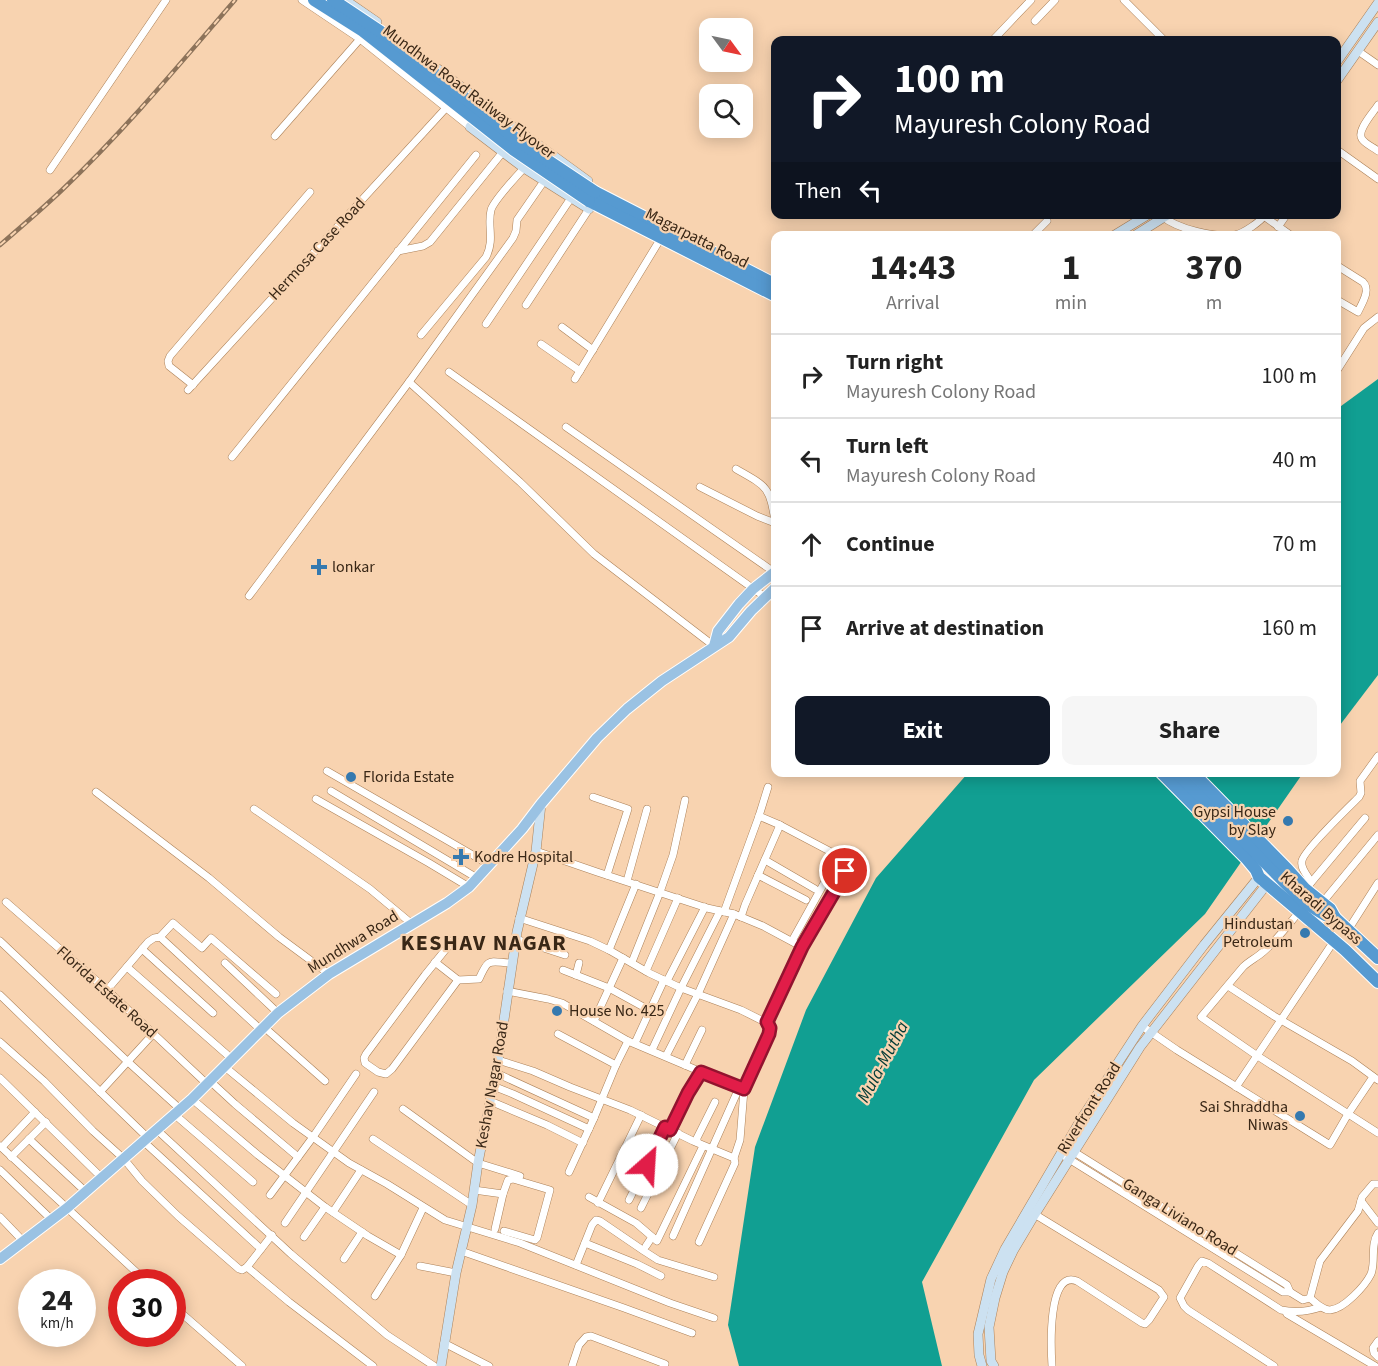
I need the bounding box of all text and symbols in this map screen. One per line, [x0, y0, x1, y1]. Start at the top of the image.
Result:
north arrow [699, 18, 753, 72]
map controls [699, 18, 753, 138]
street label: Mundhwa Road Railway Flyover [378, 20, 560, 165]
text: 100 m [894, 49, 1005, 109]
icon: right [795, 60, 873, 138]
button: search [699, 84, 753, 138]
text: Mayuresh Colony Road [894, 105, 1151, 144]
icon: left [854, 174, 887, 207]
text: Then [795, 175, 842, 207]
street label: Hermosa Case Road [264, 193, 370, 305]
street label: Magarpatta Road [641, 202, 753, 274]
text: 14:43 [869, 242, 956, 293]
text: 1 [1061, 242, 1080, 293]
text: 370 [1186, 242, 1243, 293]
text: Arrival [886, 289, 940, 317]
text: min [1055, 289, 1087, 317]
text: m [1206, 289, 1222, 317]
text: Turn right [846, 346, 943, 378]
icon: right [795, 360, 828, 393]
text: 100 m [1262, 360, 1317, 392]
text: Mayuresh Colony Road [846, 378, 1036, 406]
text: Turn left [846, 430, 928, 462]
icon: left [795, 444, 828, 477]
text: 40 m [1272, 444, 1317, 476]
text: Mayuresh Colony Road [846, 462, 1036, 490]
icon: ahead [795, 528, 828, 561]
text: Continue [846, 528, 935, 560]
text: 70 m [1272, 528, 1317, 560]
place label: lonkar [332, 556, 375, 578]
marker: lonkar [310, 558, 328, 576]
icon: arrive [795, 612, 828, 645]
text: Arrive at destination [846, 612, 1044, 644]
text: 160 m [1262, 612, 1317, 644]
button: Exit [795, 696, 1050, 765]
button: Share [1062, 696, 1317, 765]
place label: Florida Estate [363, 766, 454, 788]
marker: Florida Estate [344, 770, 358, 784]
place label: Gypsi House by Slay [1194, 801, 1277, 841]
marker: Gypsi House by Slay [1281, 814, 1295, 828]
pin [819, 845, 870, 896]
place label: Kodre Hospital [474, 846, 573, 868]
marker: Kodre Hospital [452, 848, 470, 866]
icon: arrive [828, 854, 861, 887]
street label: Kharadi Bypass [1275, 866, 1367, 950]
street label: Mundhwa Road [303, 905, 403, 979]
place label: Hindustan Petroleum [1223, 913, 1293, 953]
marker: Hindustan Petroleum [1298, 926, 1312, 940]
district label: KESHAV NAGAR [401, 927, 567, 959]
street label: Florida Estate Road [52, 941, 162, 1043]
place label: House No. 425 [569, 1000, 665, 1022]
marker: House No. 425 [550, 1004, 564, 1018]
water label: Mula-Mutha [851, 1017, 915, 1107]
street label: Keshav Nagar Road [470, 1020, 514, 1150]
street label: Riverfront Road [1052, 1058, 1126, 1158]
place label: Sai Shraddha Niwas [1199, 1096, 1288, 1136]
marker: Sai Shraddha Niwas [1293, 1109, 1307, 1123]
position arrow [615, 1133, 679, 1197]
street label: Ganga Liviano Road [1118, 1173, 1242, 1261]
speed limit sign: 30 [108, 1269, 186, 1347]
text: 24 [41, 1279, 73, 1322]
text: km/h [40, 1313, 74, 1334]

